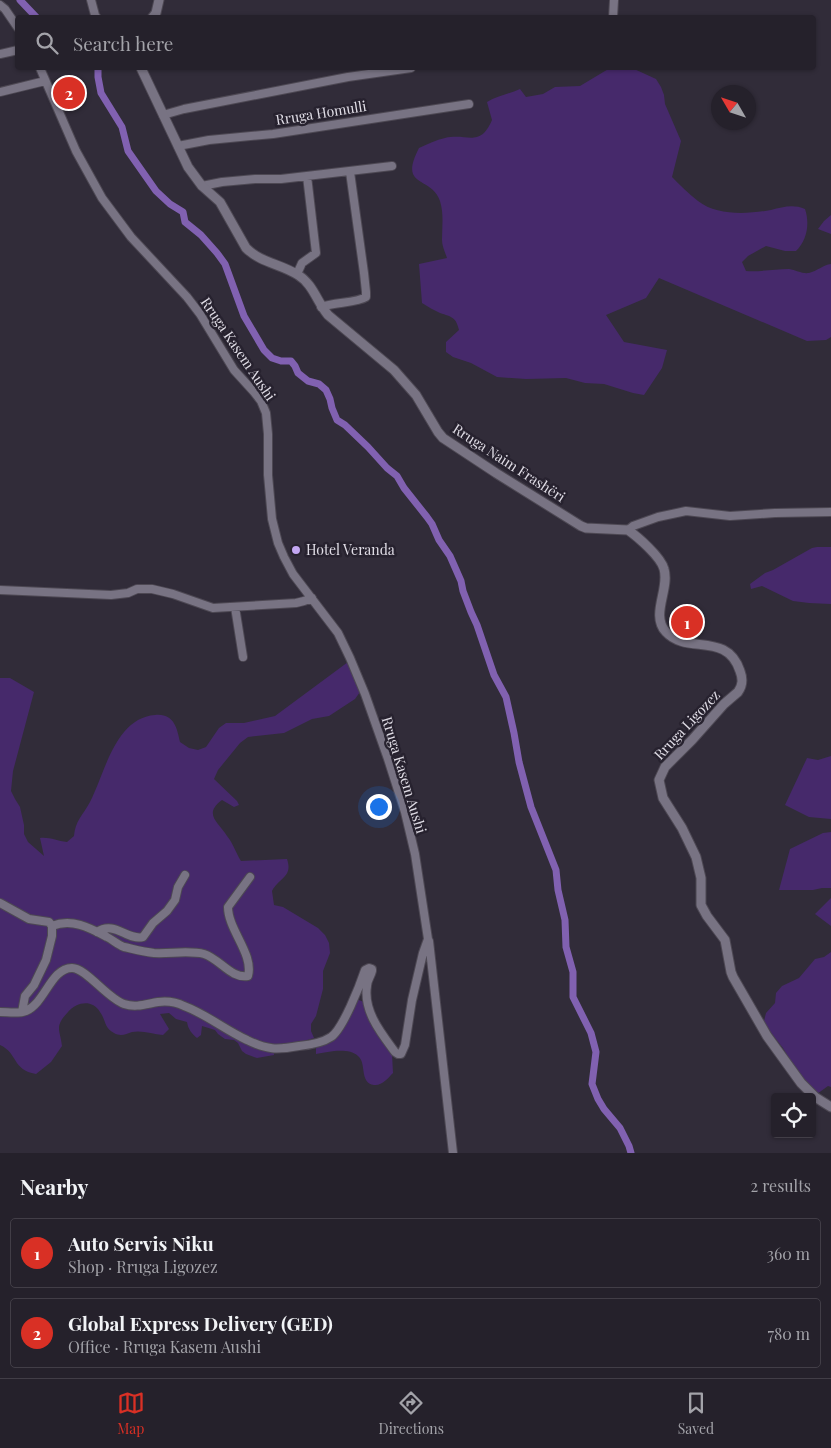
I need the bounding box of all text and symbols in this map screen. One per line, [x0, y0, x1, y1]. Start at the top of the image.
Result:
search box [15, 15, 816, 70]
icon: search [33, 29, 61, 57]
text: Search here [73, 30, 173, 56]
pin: 2 [53, 74, 85, 112]
north arrow [711, 85, 756, 130]
street label: Rruga Homulli [274, 96, 368, 129]
street label: Rruga Kasem Aushi [197, 293, 280, 404]
street label: Rruga Naim Frashëri [449, 419, 569, 506]
place label: Hotel Veranda [306, 540, 395, 559]
marker: Hotel Veranda [290, 544, 302, 556]
pin: 1 [671, 603, 703, 641]
street label: Rruga Ligozez [649, 686, 724, 764]
street label: Rruga Kasem Aushi [378, 714, 431, 836]
your location [366, 794, 392, 820]
map controls [771, 1093, 816, 1138]
button: locate [771, 1093, 816, 1138]
text: Nearby [20, 1172, 89, 1200]
text: 2 results [751, 1175, 811, 1196]
text: Auto Servis Niku [68, 1230, 214, 1256]
text: 1 [34, 1243, 40, 1264]
text: 360 m [767, 1243, 810, 1264]
text: Shop · Rruga Ligozez [68, 1256, 218, 1277]
text: Global Express Delivery (GED) [68, 1310, 333, 1336]
text: 2 [33, 1323, 41, 1344]
text: 780 m [767, 1323, 810, 1344]
text: Office · Rruga Kasem Aushi [68, 1336, 261, 1357]
tab: Map [117, 1389, 145, 1438]
tab: Directions [379, 1389, 444, 1438]
tab: Saved [678, 1389, 714, 1438]

